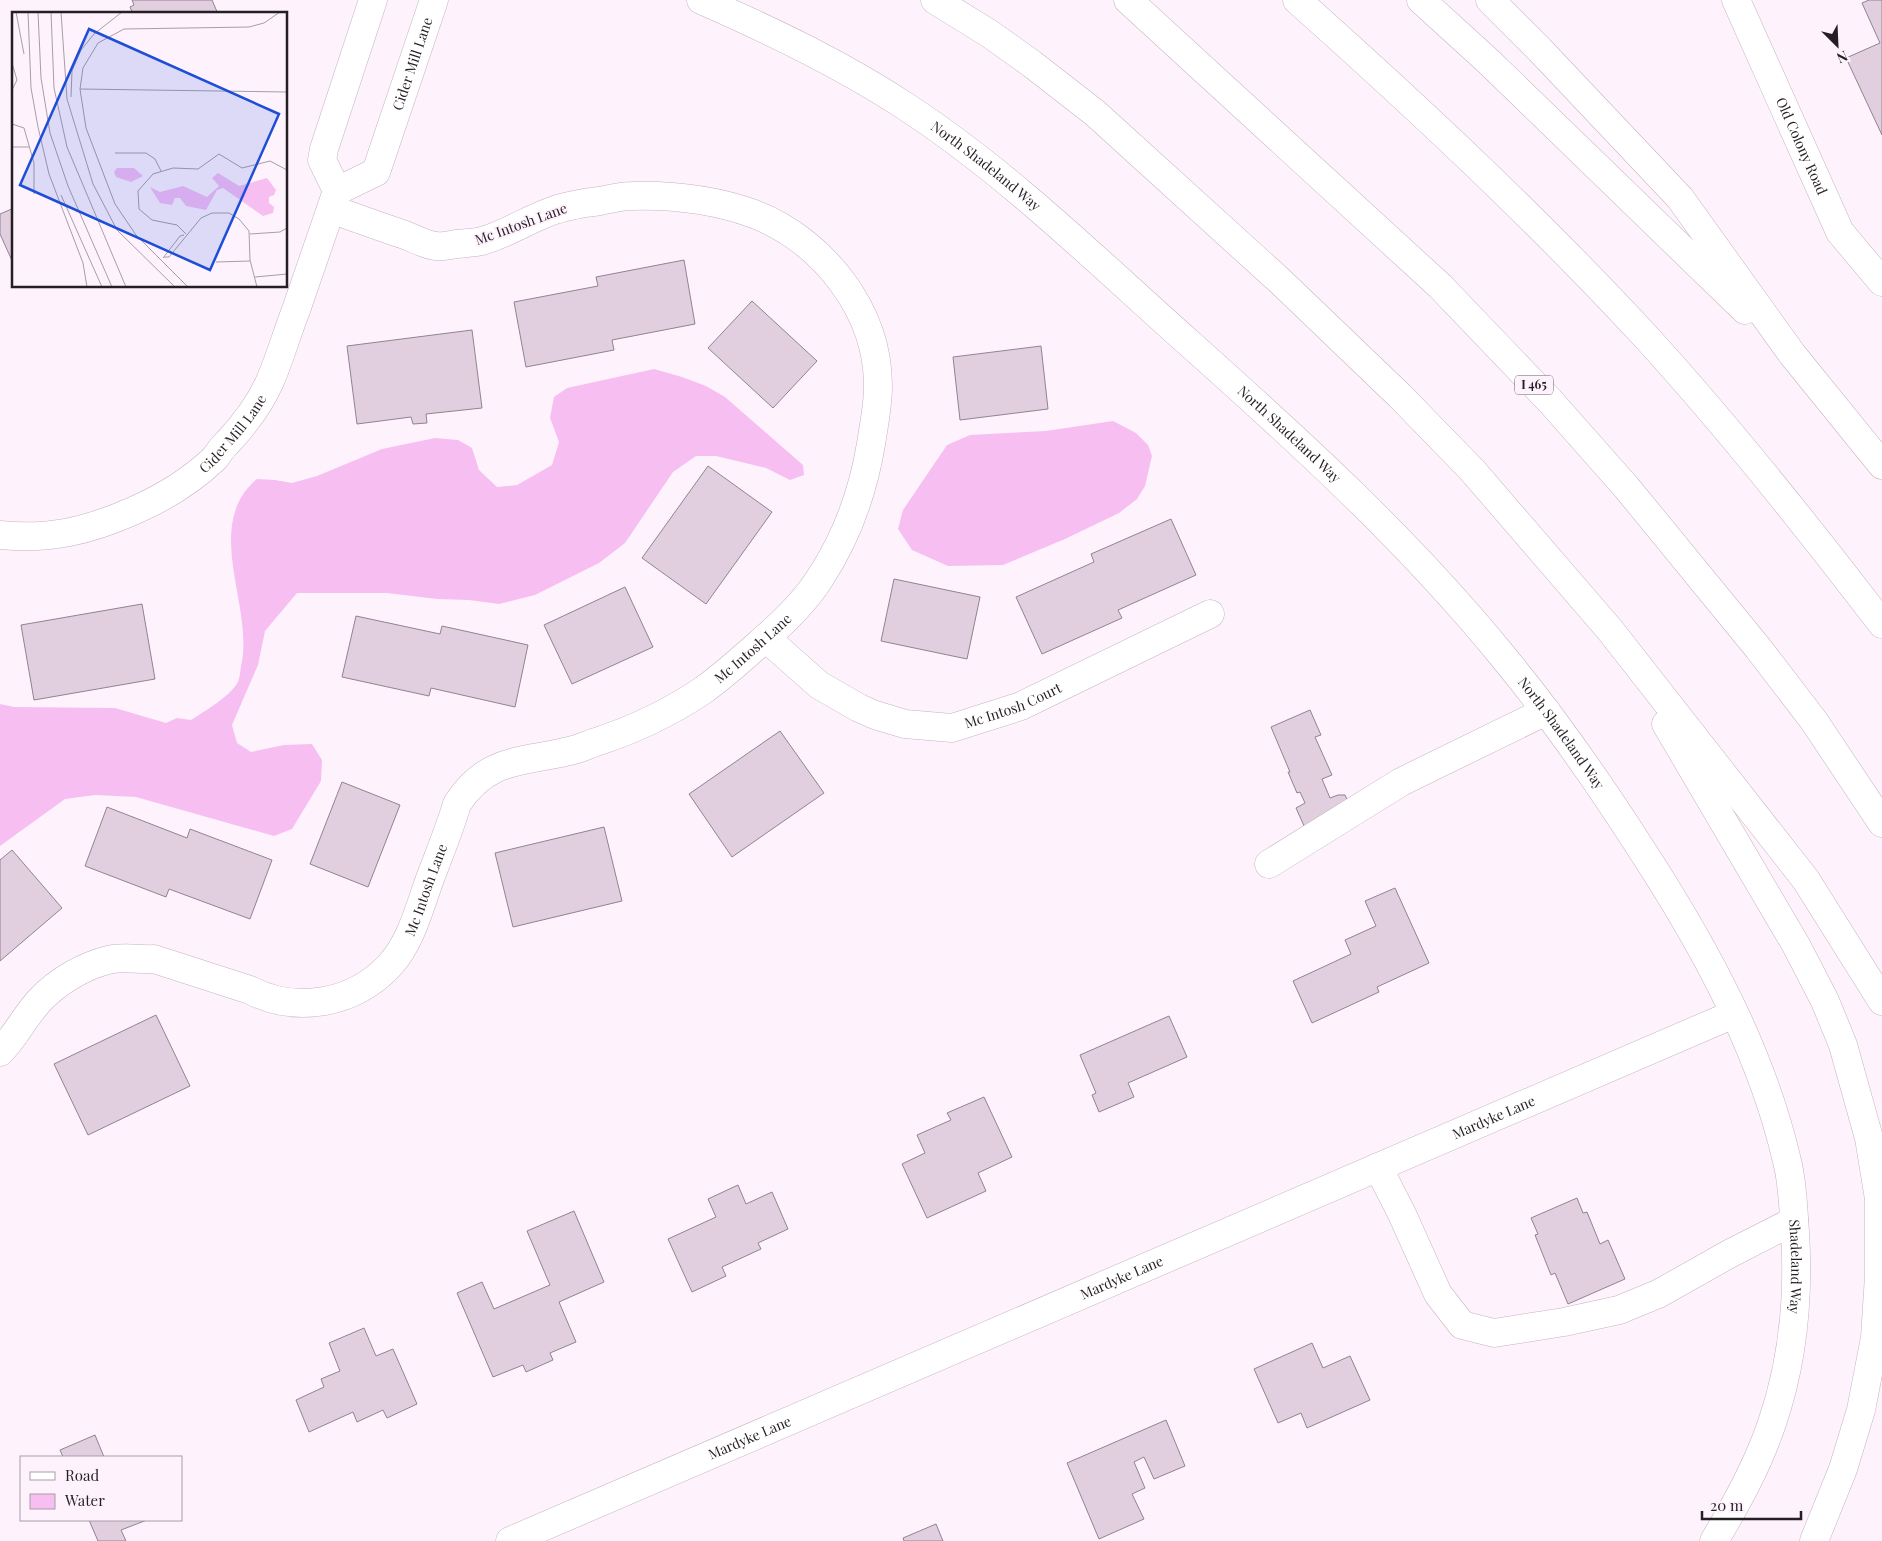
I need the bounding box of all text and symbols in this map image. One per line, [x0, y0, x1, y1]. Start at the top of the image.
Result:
inset map [12, 12, 288, 288]
street label: Cider Mill Lane [388, 15, 436, 113]
north arrow [1812, 20, 1862, 70]
text: N [1834, 47, 1851, 68]
street label: Old Colony Road [1772, 94, 1832, 198]
street label: North Shadeland Way [928, 117, 1045, 215]
street label: Mc Intosh Lane [472, 198, 569, 249]
road number: I 465 [1515, 376, 1553, 394]
street label: North Shadeland Way [1234, 381, 1345, 487]
street label: Cider Mill Lane [195, 391, 270, 477]
street label: Mc Intosh Lane [710, 609, 795, 687]
street label: North Shadeland Way [1514, 673, 1609, 793]
street label: Mc Intosh Court [962, 677, 1065, 732]
street label: Mc Intosh Lane [400, 841, 451, 939]
street label: Mardyke Lane [1449, 1091, 1538, 1143]
street label: Shadeland Way [1785, 1219, 1806, 1315]
street label: Mardyke Lane [1077, 1251, 1166, 1303]
street label: Mardyke Lane [705, 1411, 794, 1464]
legend [20, 1456, 182, 1521]
text: Road [65, 1465, 99, 1485]
scale bar [1702, 1488, 1801, 1520]
text: Water [64, 1490, 105, 1510]
text: 20 m [1710, 1495, 1744, 1515]

